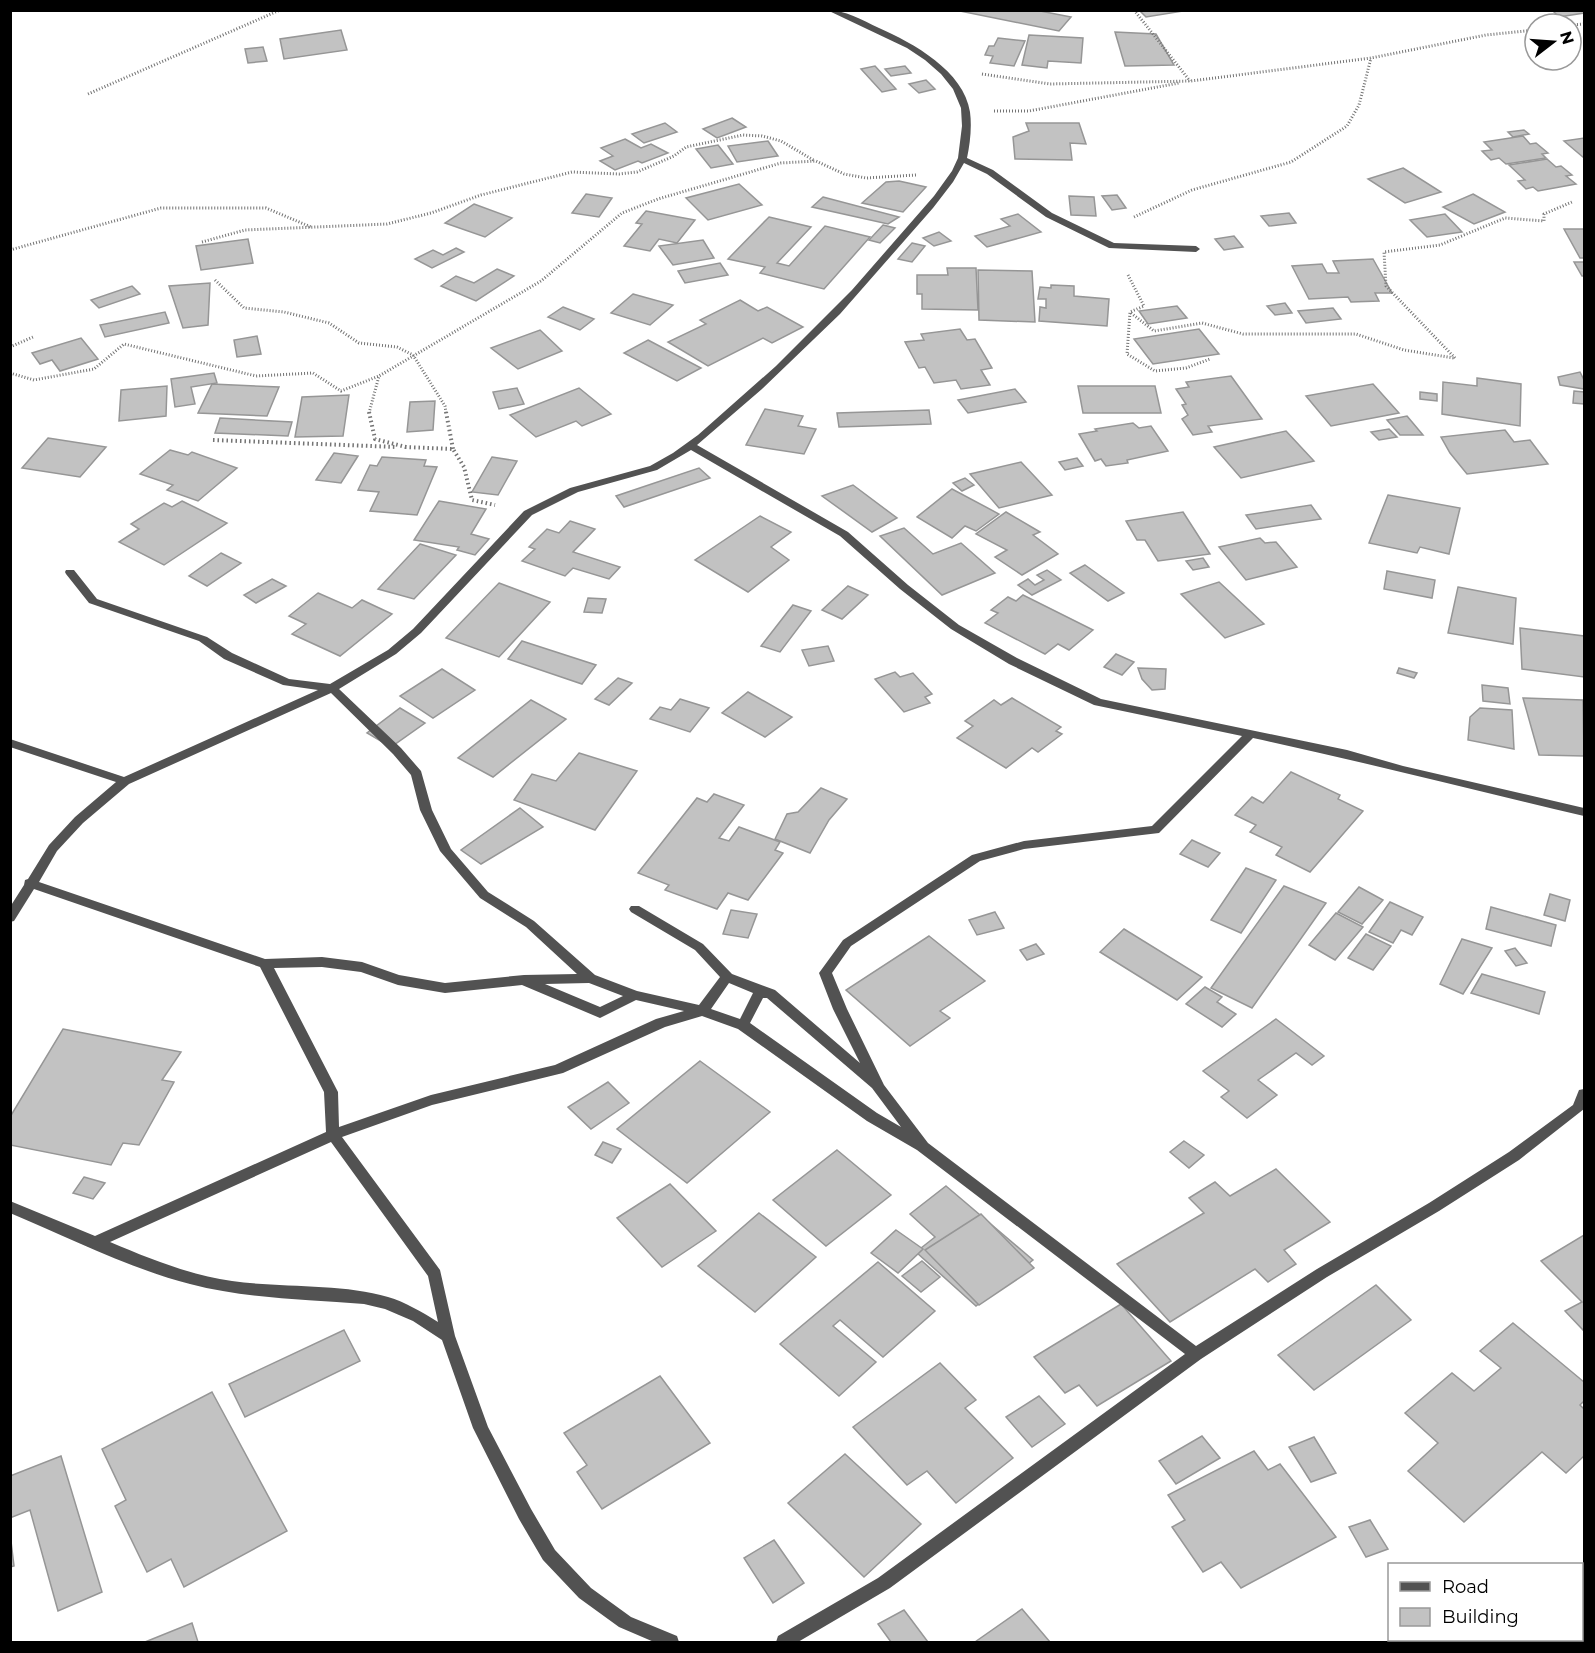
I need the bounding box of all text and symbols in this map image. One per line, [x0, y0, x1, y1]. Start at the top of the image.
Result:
north arrow [1523, 12, 1583, 72]
text: N [1556, 29, 1578, 47]
legend [1388, 1563, 1583, 1641]
text: Road [1442, 1576, 1489, 1598]
text: Building [1442, 1606, 1519, 1628]

